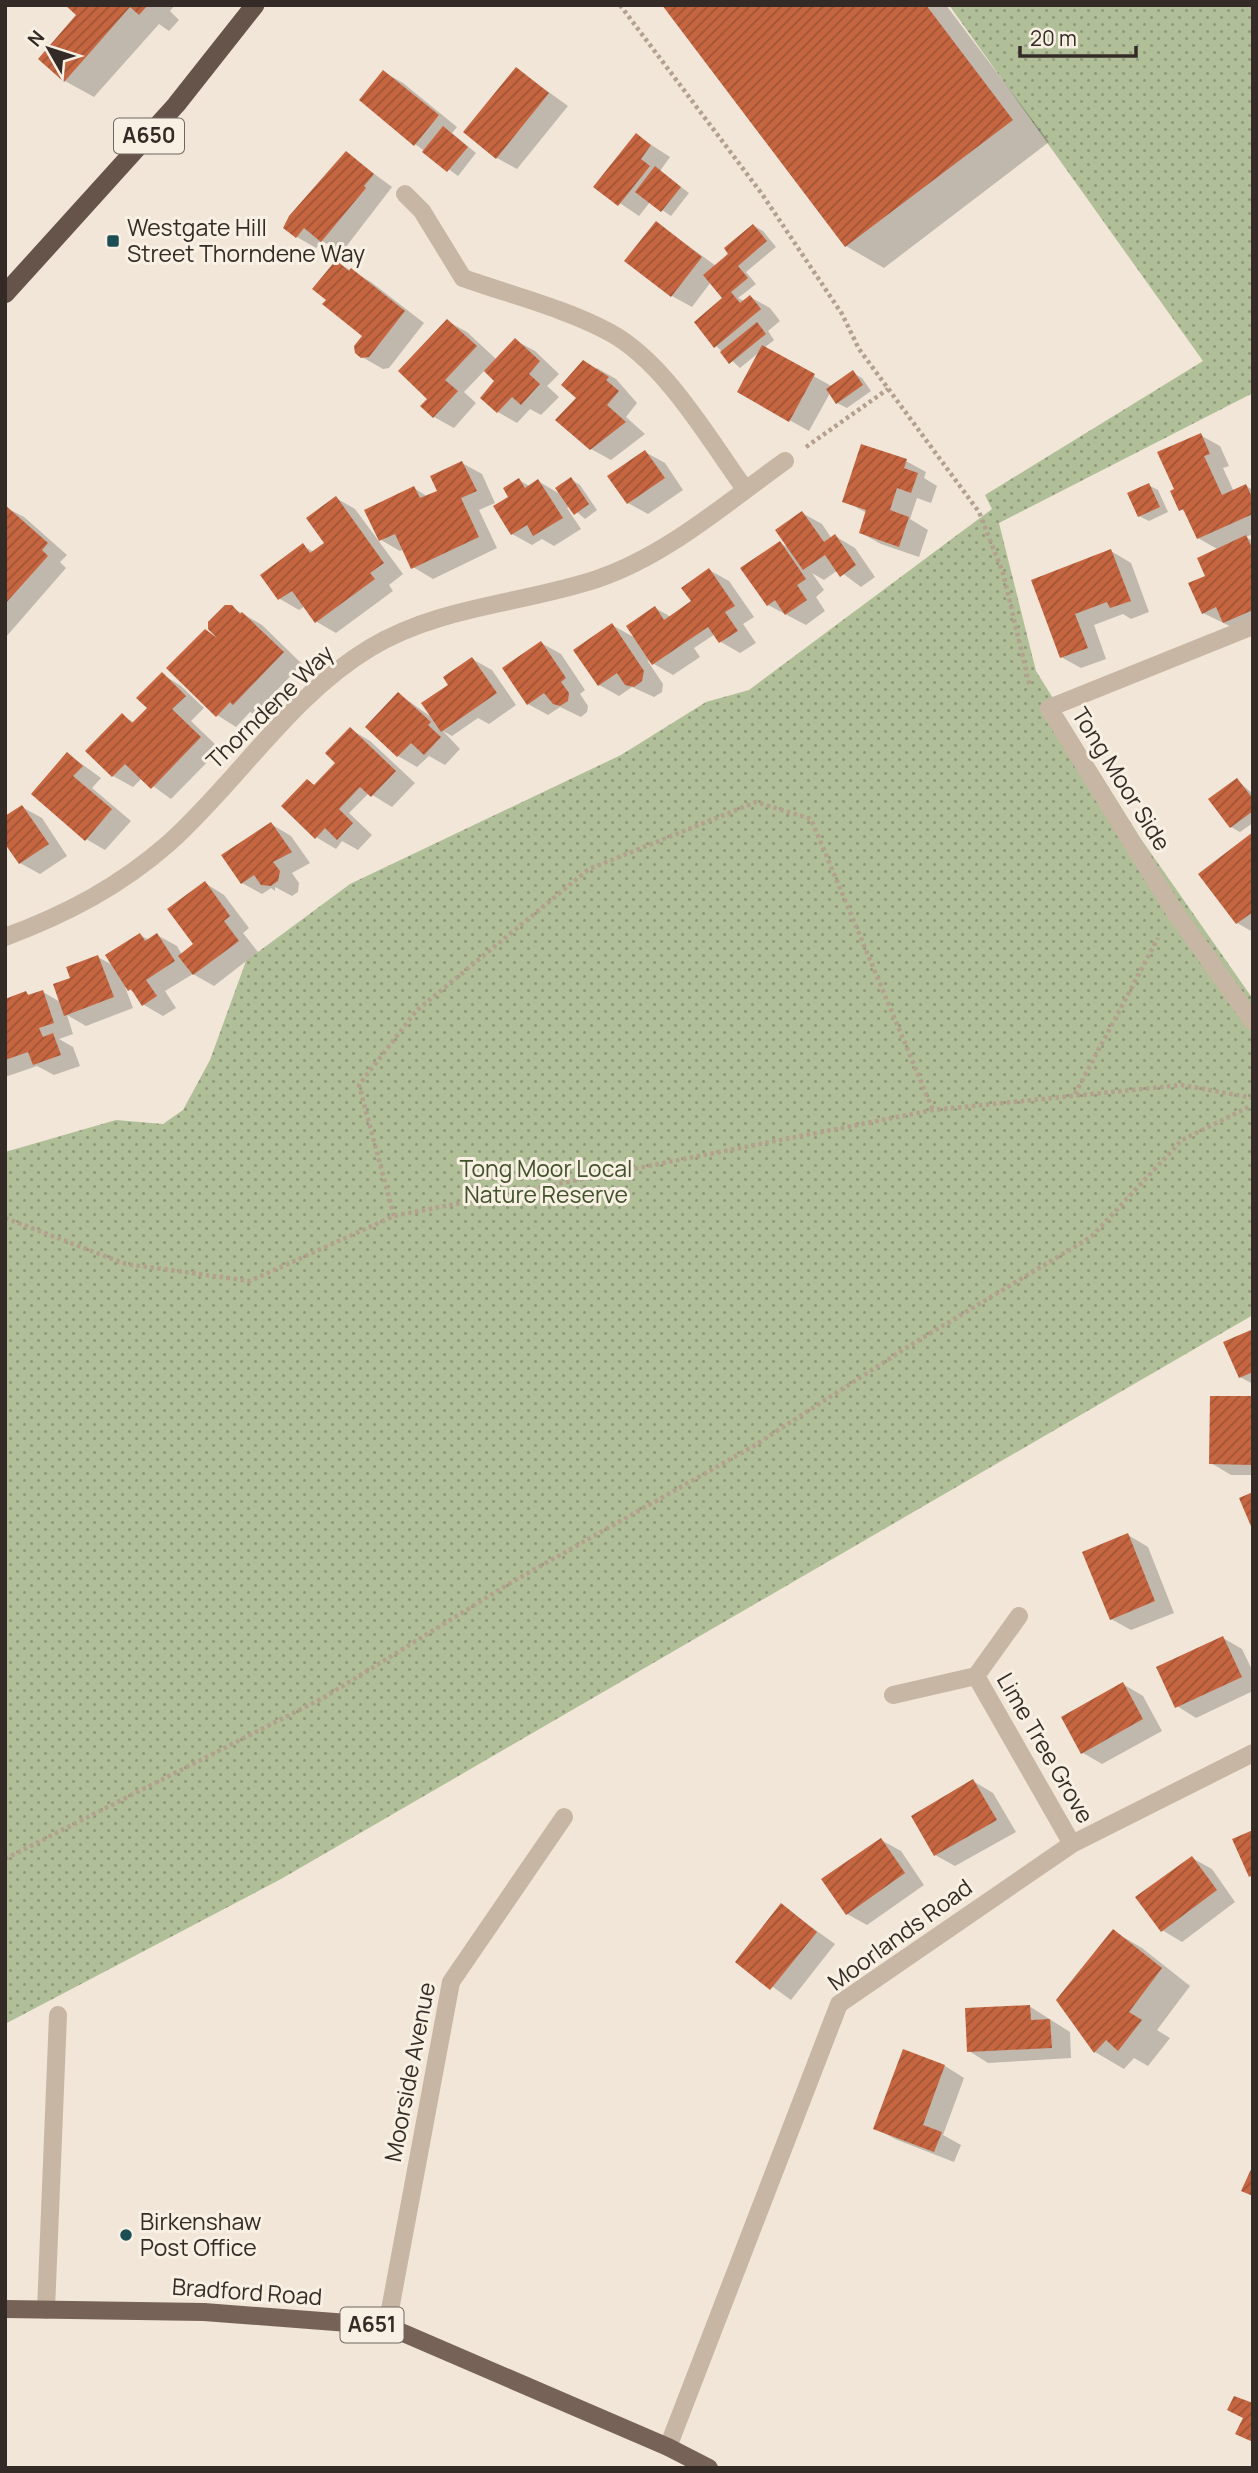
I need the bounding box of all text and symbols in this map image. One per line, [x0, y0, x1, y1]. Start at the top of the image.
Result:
north arrow [14, 14, 84, 84]
scale bar [1020, 14, 1136, 58]
text: 20 m [1030, 24, 1077, 52]
text: N [21, 25, 50, 52]
road number: A650 [114, 118, 184, 154]
place label: Westgate Hill Street Thorndene Way [127, 211, 365, 269]
marker: Westgate Hill Street Thorndene Way [105, 233, 121, 249]
street label: Thorndene Way [199, 637, 340, 775]
street label: Tong Moor Side [1065, 701, 1179, 856]
park label: Tong Moor Local Nature Reserve [460, 1152, 632, 1210]
street label: Lime Tree Grove [990, 1666, 1102, 1829]
street label: Moorlands Road [821, 1871, 978, 1998]
street label: Moorside Avenue [376, 1979, 442, 2164]
place label: Birkenshaw Post Office [140, 2205, 262, 2263]
marker: Birkenshaw Post Office [118, 2227, 134, 2243]
street label: Bradford Road [171, 2270, 323, 2312]
road number: A651 [340, 2308, 404, 2342]

